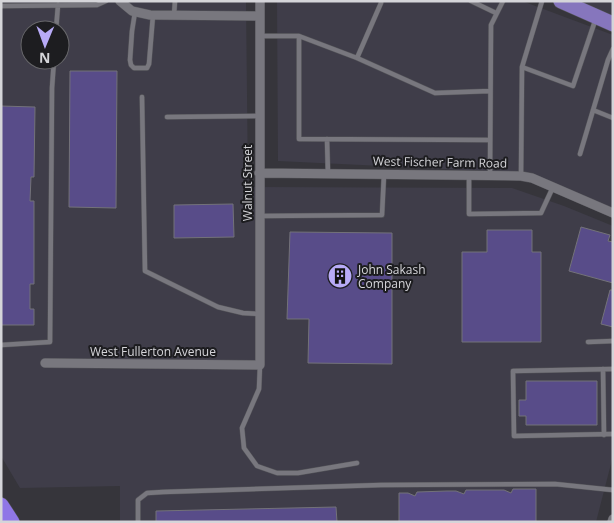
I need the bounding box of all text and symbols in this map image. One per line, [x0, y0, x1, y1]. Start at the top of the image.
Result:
north arrow [20, 20, 70, 70]
text: N [39, 49, 51, 68]
street label: Walnut Street [239, 145, 256, 221]
street label: West Fischer Farm Road [373, 152, 507, 172]
place label: John Sakash Company [357, 261, 426, 292]
building icon: John Sakash Company [327, 263, 353, 289]
street label: West Fullerton Avenue [90, 343, 216, 360]

